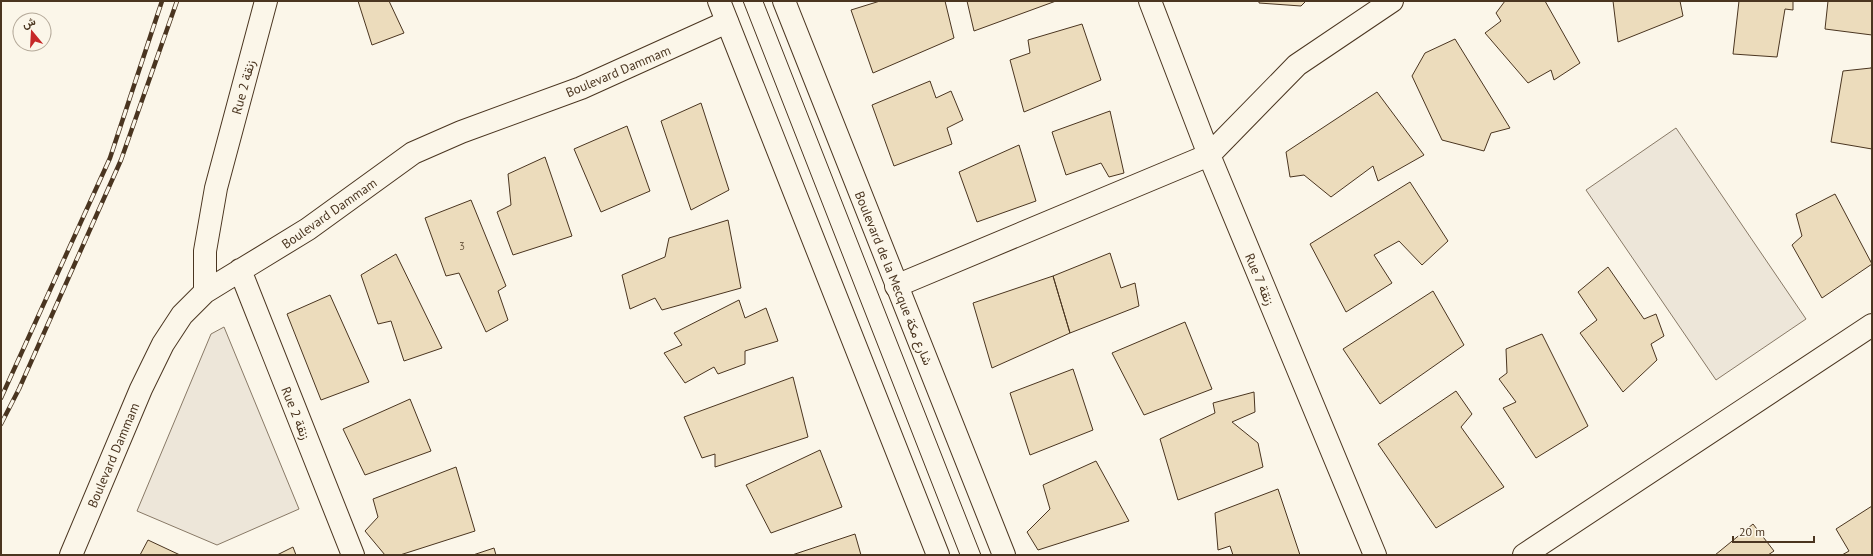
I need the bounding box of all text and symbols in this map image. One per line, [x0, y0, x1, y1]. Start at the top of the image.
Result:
north arrow [12, 12, 52, 52]
text: ش [20, 14, 37, 31]
street label: Boulevard Dammam [563, 42, 673, 101]
street label: Rue 2 زنقة [228, 58, 259, 116]
street label: Boulevard Dammam [278, 174, 380, 253]
street label: Boulevard de la Mecque شارع مكة [850, 189, 936, 368]
house number: 3 [459, 239, 465, 253]
street label: Rue 7 زنقة [1241, 251, 1278, 308]
street label: Rue 2 زنقة [277, 384, 314, 442]
street label: Boulevard Dammam [84, 400, 143, 510]
scale bar [1733, 518, 1814, 544]
text: 20 m [1739, 524, 1765, 539]

